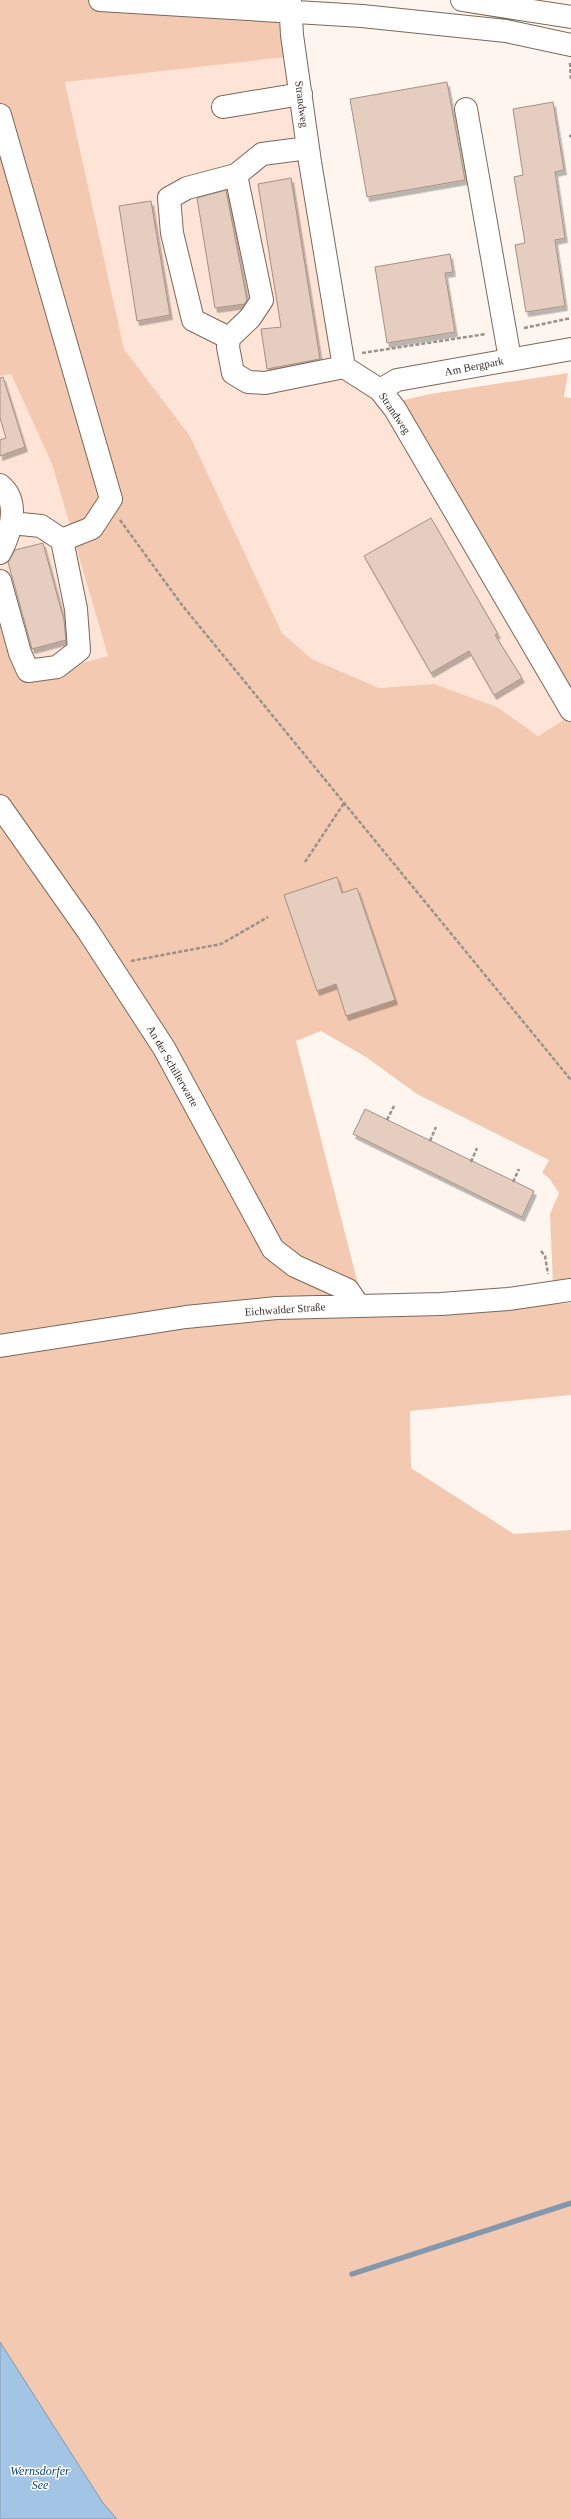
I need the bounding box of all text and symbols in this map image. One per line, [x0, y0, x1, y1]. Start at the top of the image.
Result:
street label: Strandweg [293, 80, 311, 129]
street label: Am Bergpark [443, 354, 505, 378]
street label: Strandweg [377, 390, 413, 436]
street label: An der Schillerwarte [145, 1023, 201, 1109]
street label: Eichwalder Straße [244, 1300, 326, 1318]
water label: Wernsdorfer See [10, 2464, 70, 2492]

